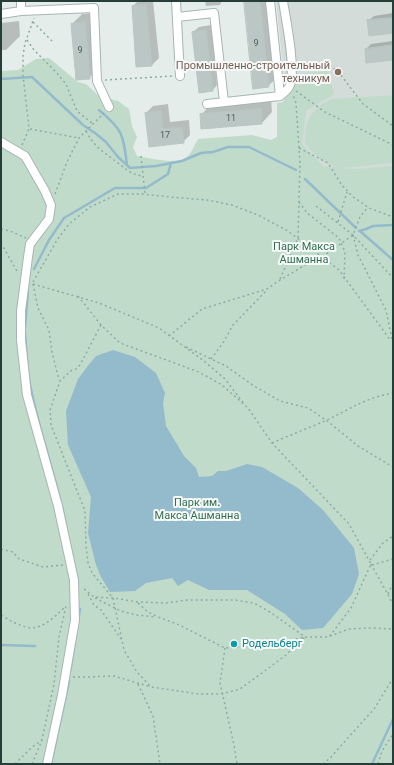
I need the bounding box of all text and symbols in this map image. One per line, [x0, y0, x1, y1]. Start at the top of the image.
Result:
house number: 9 [253, 39, 259, 49]
house number: 9 [77, 46, 83, 56]
place label: Промышленно-строительный техникум [176, 59, 330, 85]
marker: Промышленно-строительный техникум [333, 67, 343, 77]
house number: 11 [226, 114, 236, 124]
house number: 17 [160, 131, 170, 141]
park label: Парк Макса Ашманна [273, 240, 335, 266]
park label: Парк им. Макса Ашманна [155, 496, 239, 522]
place label: Родельберг [242, 637, 302, 651]
marker: Родельберг [229, 639, 239, 649]

